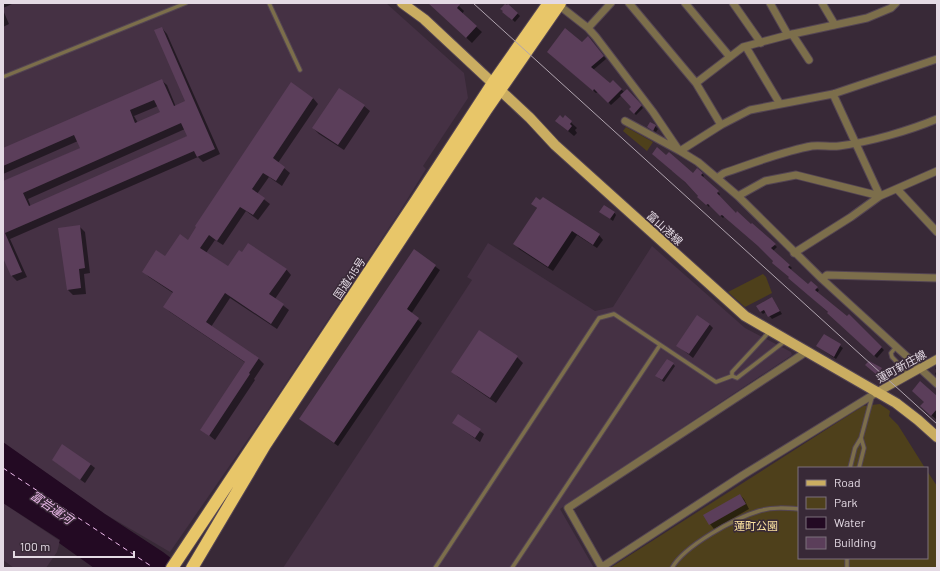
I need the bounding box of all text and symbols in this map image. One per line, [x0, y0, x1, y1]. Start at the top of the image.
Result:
street label: 富山港線 [644, 208, 686, 248]
street label: 国道415号 [330, 255, 368, 301]
street label: 蓮町新庄線 [874, 347, 928, 385]
legend [798, 467, 928, 559]
text: Road [834, 475, 861, 489]
water label: 富岩運河 [28, 487, 77, 528]
text: Park [834, 495, 858, 509]
text: Water [834, 515, 866, 529]
park label: 蓮町公園 [734, 519, 778, 532]
scale bar [14, 533, 134, 559]
text: Building [834, 535, 876, 549]
text: 100 m [20, 539, 50, 553]

